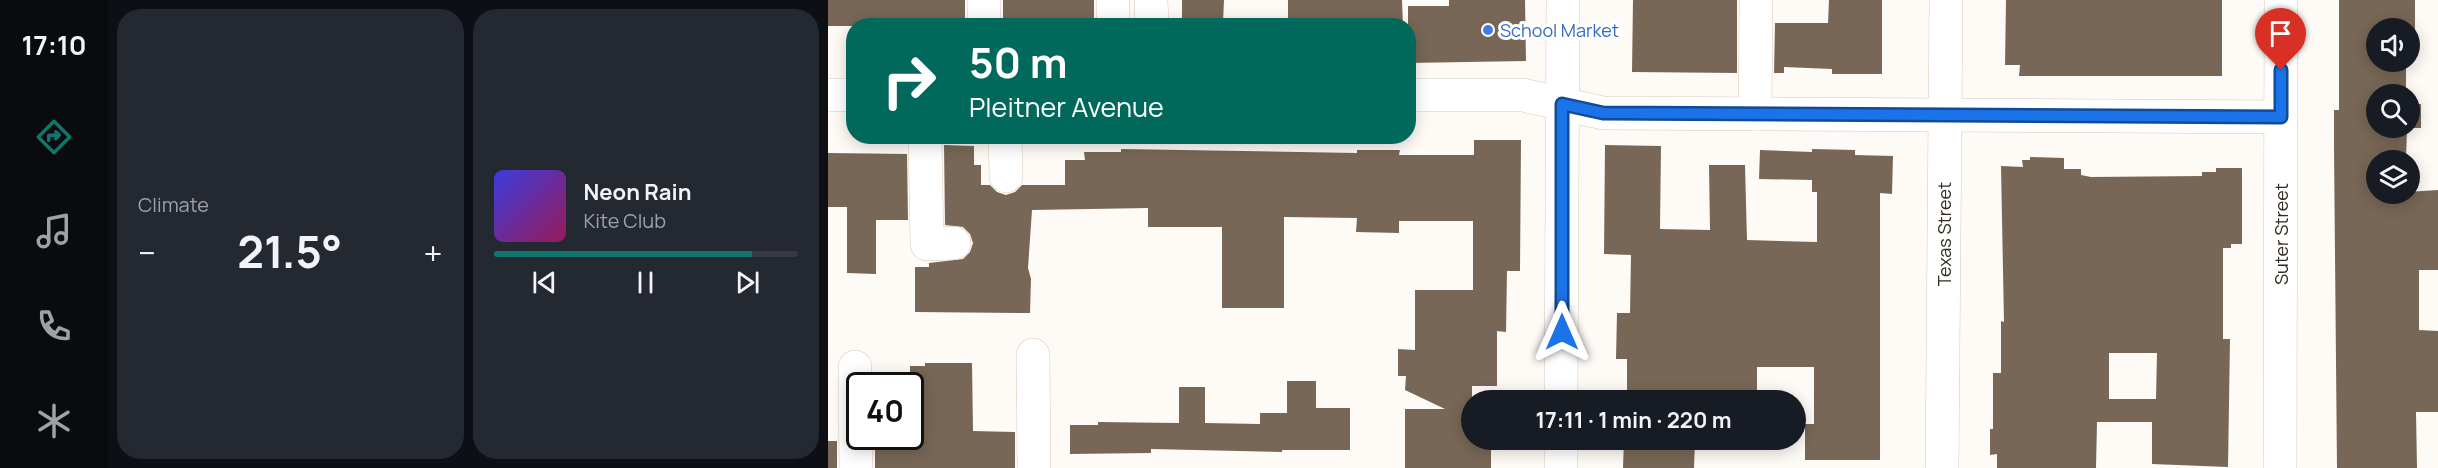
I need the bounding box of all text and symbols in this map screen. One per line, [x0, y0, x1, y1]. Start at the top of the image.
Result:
pin [2255, 8, 2306, 70]
icon: arrive [2264, 17, 2297, 50]
place label: School Market [1500, 18, 1619, 42]
map controls [2366, 18, 2420, 204]
button: sound [2366, 18, 2420, 72]
marker: School Market [1481, 23, 1495, 37]
text: 17:10 [21, 26, 87, 63]
text: 50 m [969, 33, 1067, 91]
icon: right [870, 42, 948, 120]
button: search [2366, 84, 2420, 138]
text: Pleitner Avenue [969, 88, 1164, 125]
icon: directions [33, 116, 75, 158]
button: layers [2366, 150, 2420, 204]
text: Neon Rain [584, 177, 691, 207]
street label: Texas Street [1932, 182, 1956, 286]
street label: Suter Street [2269, 183, 2293, 285]
text: Climate [138, 191, 209, 218]
text: Kite Club [584, 207, 666, 234]
icon: music [33, 210, 75, 252]
text: 21.5° [237, 220, 342, 282]
text: − [138, 230, 156, 275]
text: + [423, 230, 442, 275]
icon: previous [528, 266, 561, 299]
icon: pause [629, 266, 662, 299]
icon: next [731, 266, 764, 299]
position arrow [1530, 300, 1594, 364]
icon: phone [33, 305, 75, 347]
speed limit sign: 40 [846, 372, 924, 450]
icon: climate [33, 400, 75, 442]
text: 17:11 · 1 min · 220 m [1535, 405, 1732, 435]

